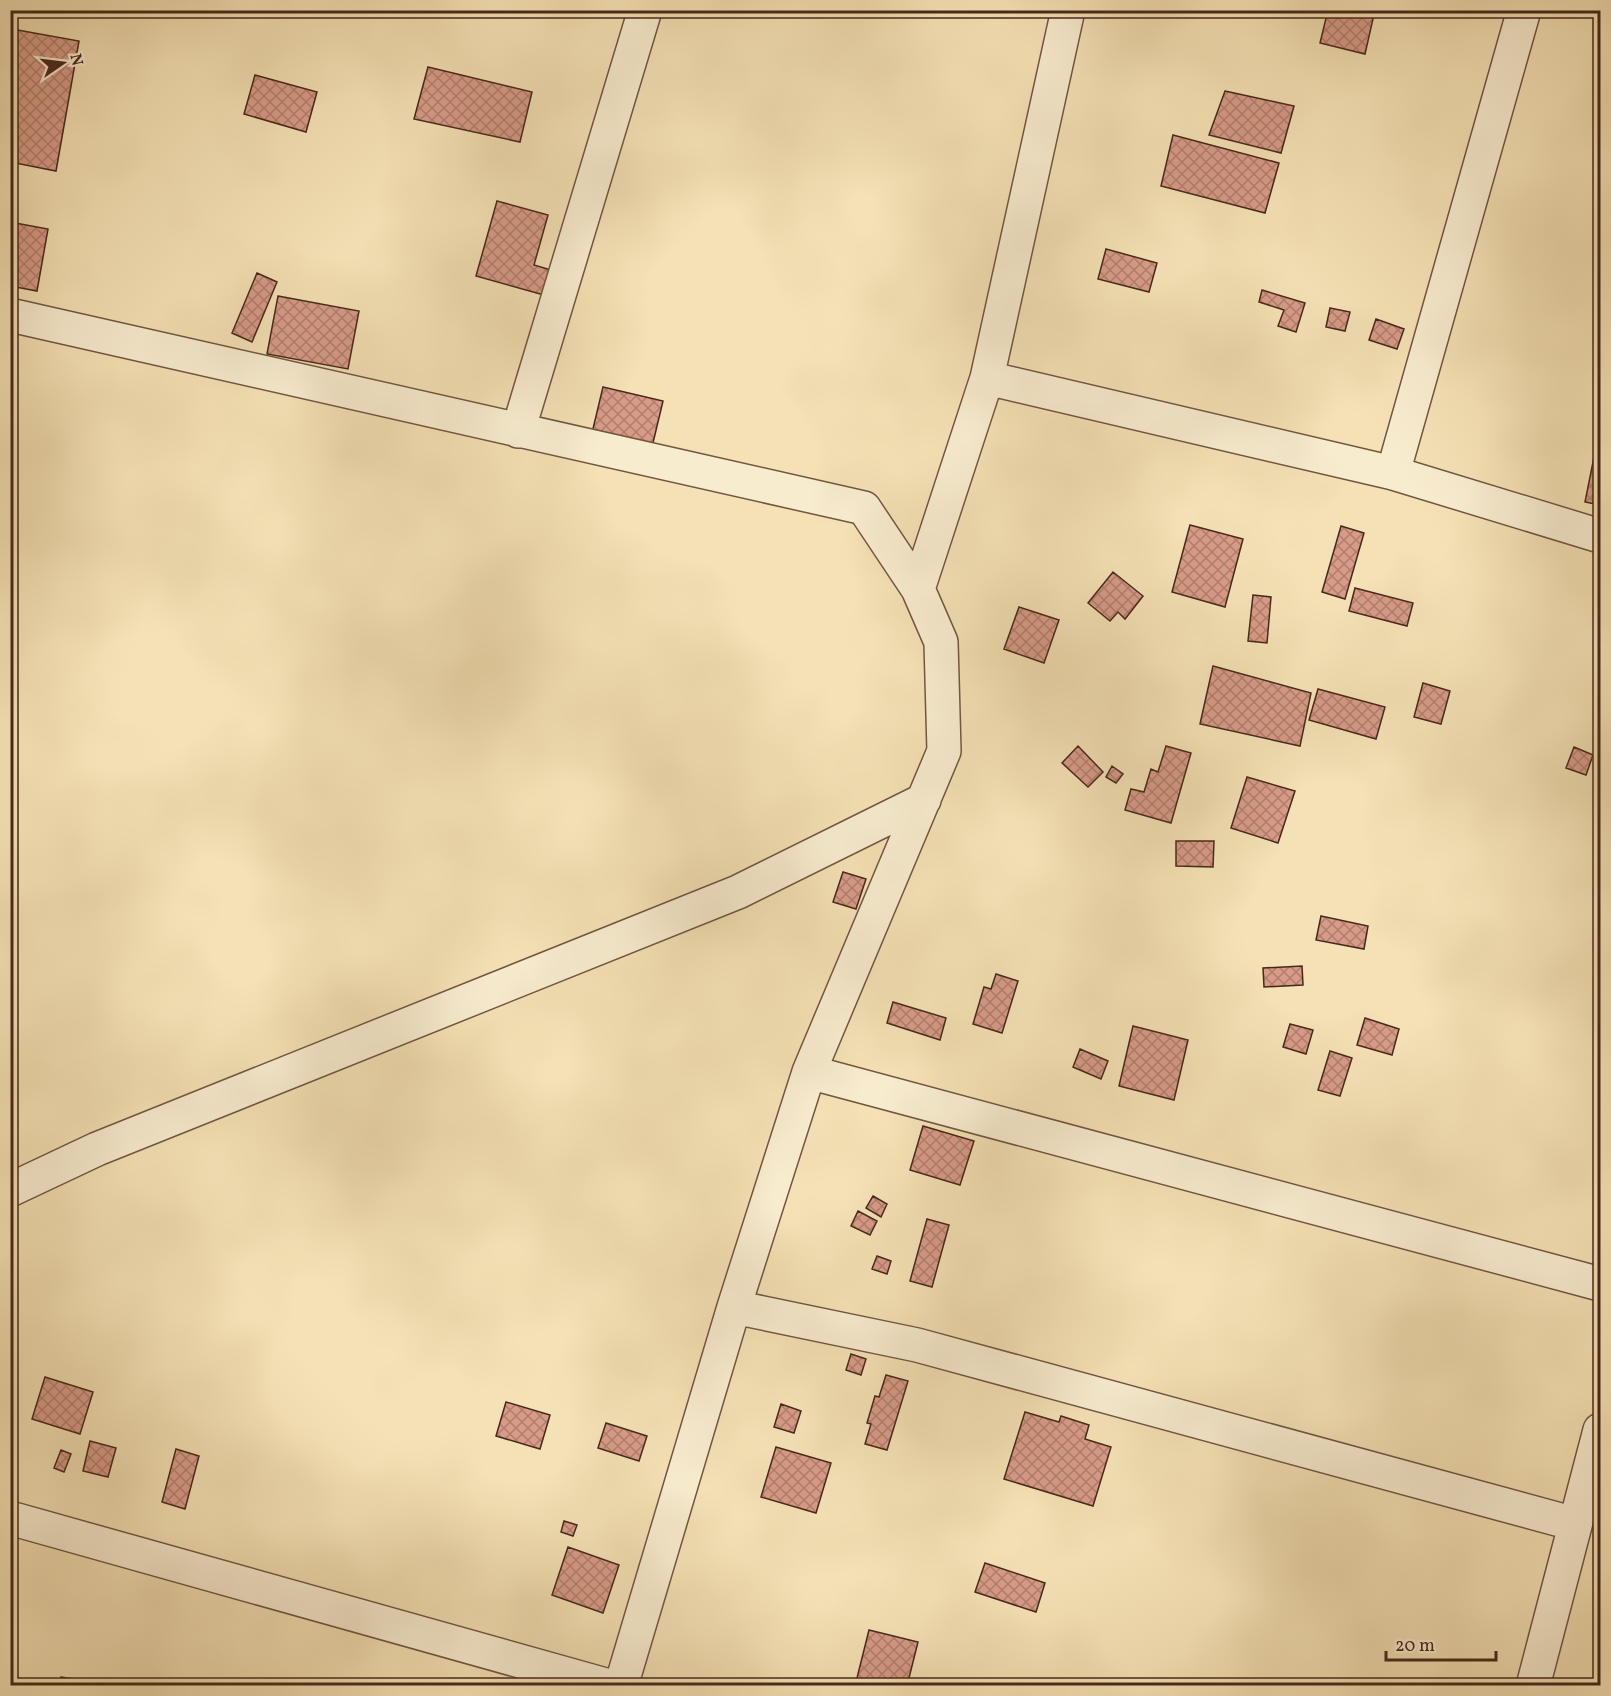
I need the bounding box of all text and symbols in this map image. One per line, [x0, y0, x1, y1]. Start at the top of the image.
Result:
north arrow [33, 33, 93, 93]
text: N [64, 52, 88, 69]
scale bar [1386, 1624, 1496, 1662]
text: 20 m [1395, 1634, 1435, 1659]

